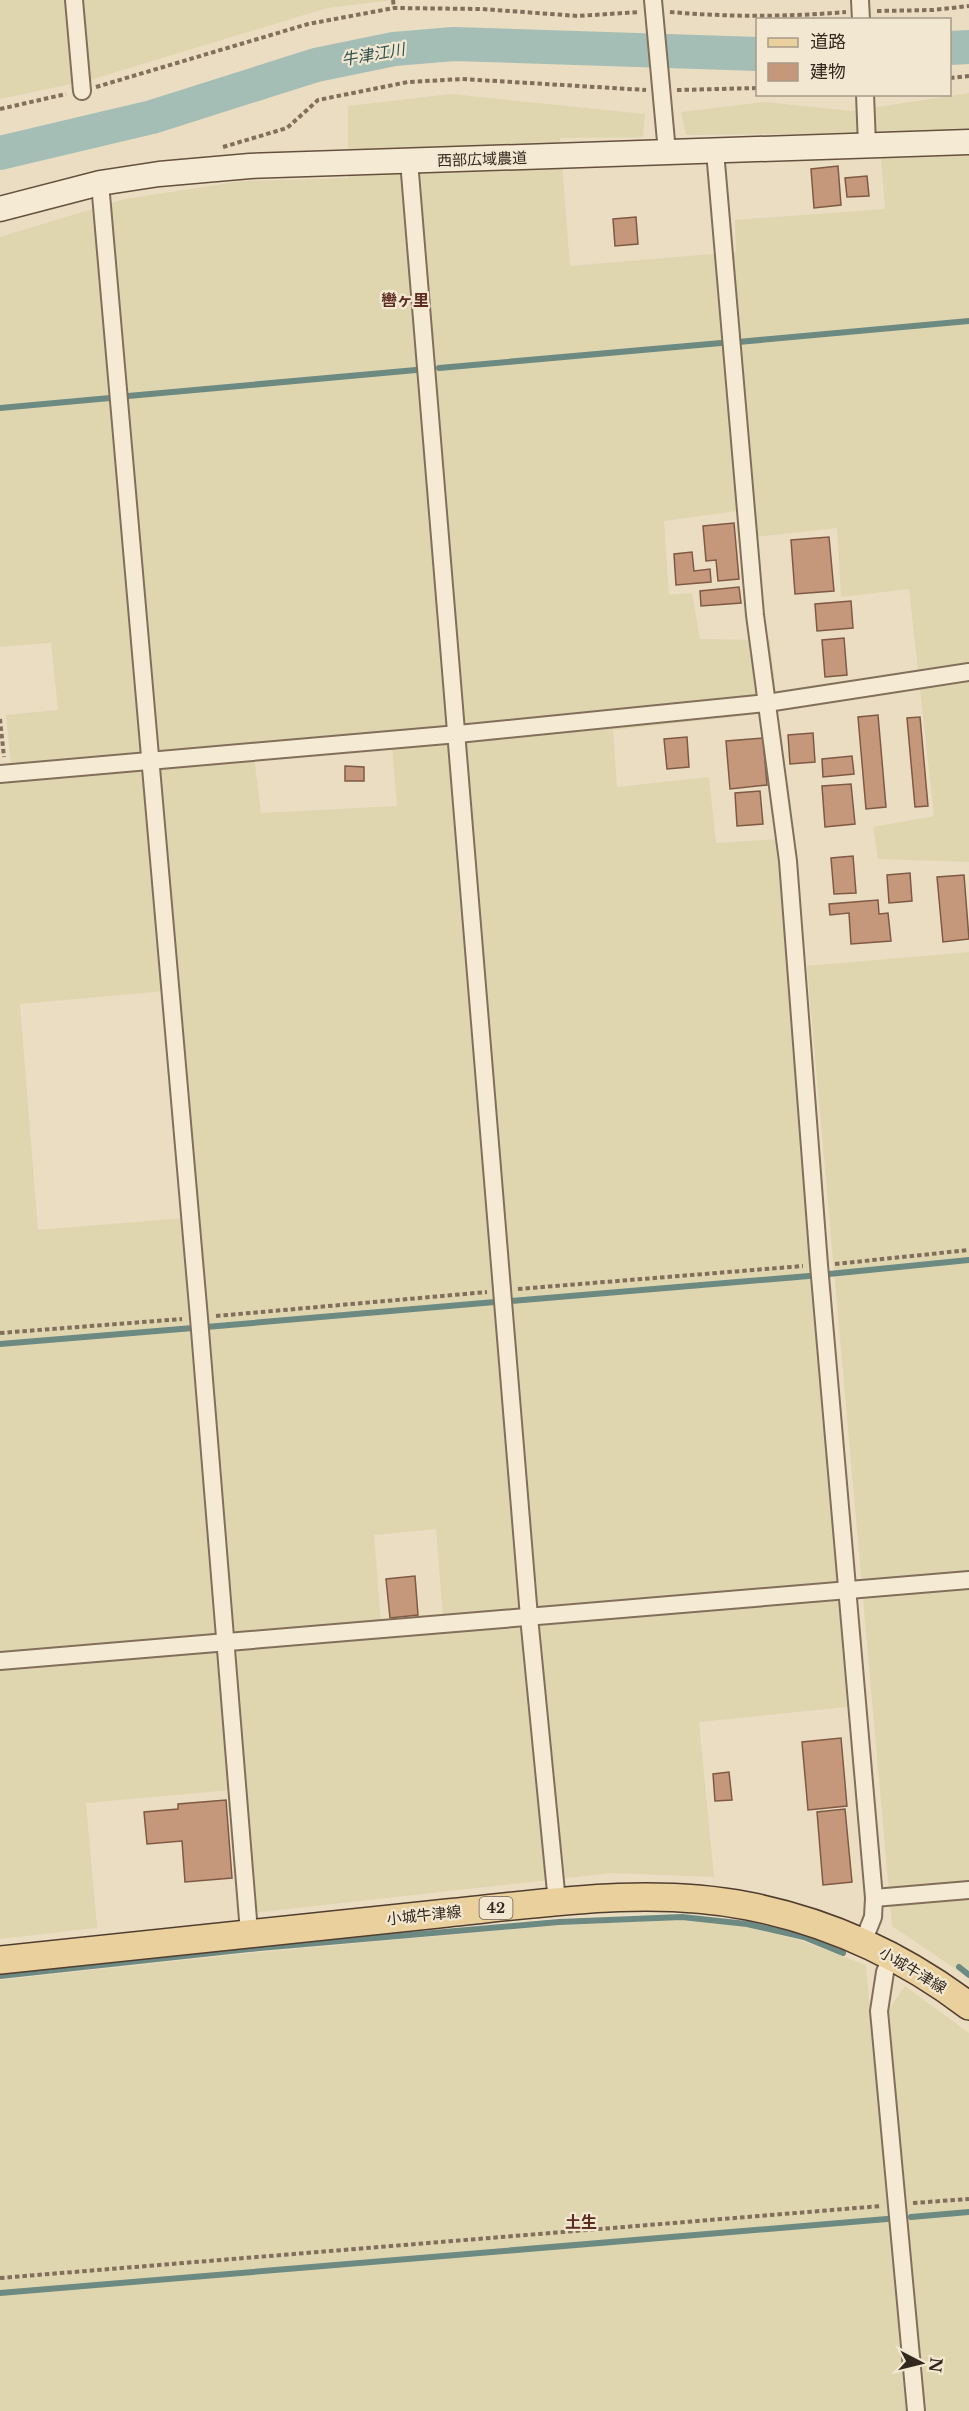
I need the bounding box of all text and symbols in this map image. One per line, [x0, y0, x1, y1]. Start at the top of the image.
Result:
legend [756, 18, 951, 96]
text: 道路 [810, 31, 846, 53]
water label: 牛津江川 [340, 38, 408, 69]
text: 建物 [810, 61, 846, 83]
street label: 西部広域農道 [437, 148, 527, 170]
district label: 轡ヶ里 [381, 290, 429, 310]
road number: 42 [480, 1897, 512, 1919]
street label: 小城牛津線 [386, 1902, 462, 1928]
street label: 小城牛津線 [876, 1943, 950, 1997]
district label: 土生 [565, 2212, 597, 2232]
north arrow [891, 2333, 951, 2393]
text: N [925, 2356, 947, 2374]

